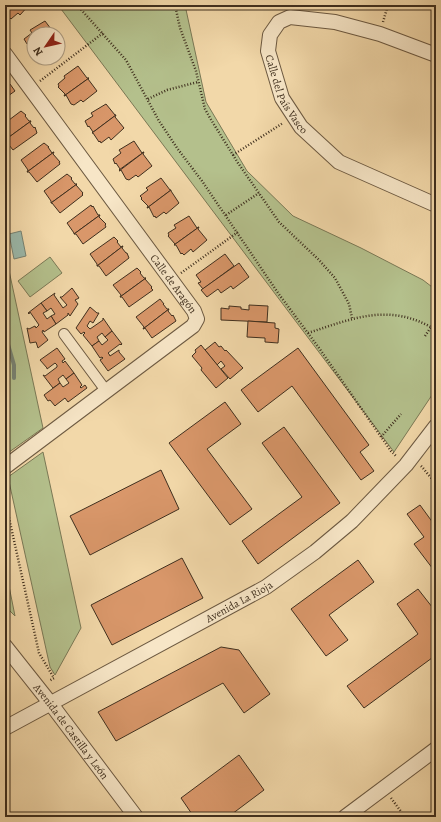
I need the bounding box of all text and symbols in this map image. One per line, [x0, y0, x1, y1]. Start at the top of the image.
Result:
north arrow [26, 26, 66, 66]
text: N [30, 44, 47, 59]
street label: Calle del País Vasco [262, 53, 311, 137]
street label: Calle de Aragón [147, 251, 201, 316]
street label: Avenida La Rioja [202, 577, 276, 626]
street label: Avenida de Castilla y León [29, 680, 112, 782]

